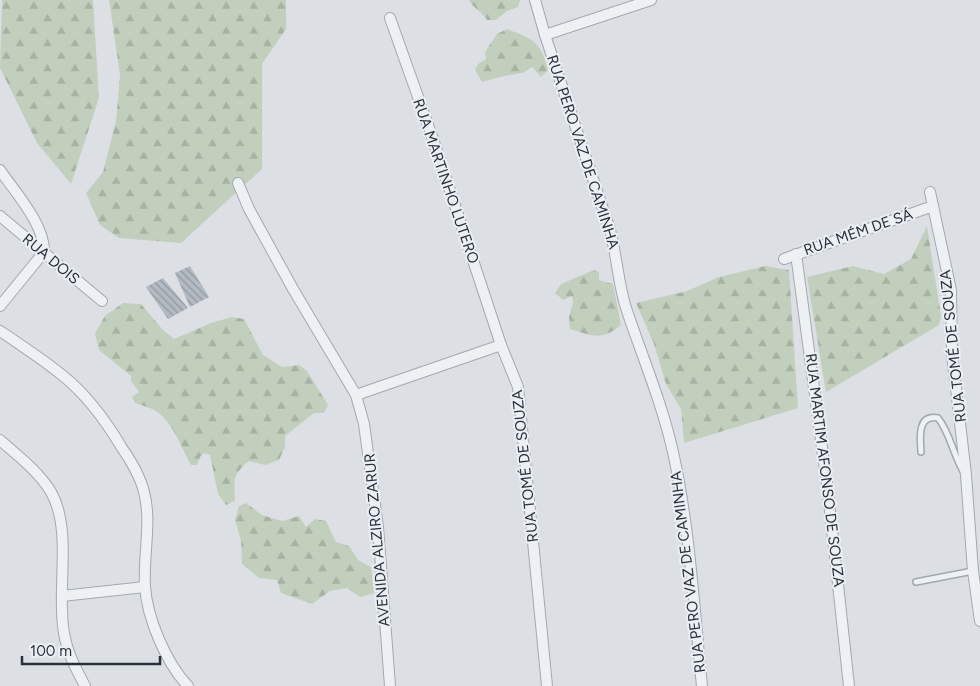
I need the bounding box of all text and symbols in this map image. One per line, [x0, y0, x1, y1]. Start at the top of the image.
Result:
street label: RUA PERO VAZ DE CAMINHA [543, 53, 623, 251]
street label: RUA MARTINHO LUTERO [409, 96, 483, 266]
street label: RUA MÉM DE SÁ [801, 205, 915, 259]
street label: RUA DOIS [19, 230, 83, 288]
street label: RUA TOMÉ DE SOUZA [936, 269, 970, 423]
street label: RUA MARTIM AFONSO DE SOUZA [802, 352, 848, 588]
street label: RUA TOMÉ DE SOUZA [508, 389, 542, 543]
street label: AVENIDA ALZIRO ZARUR [360, 452, 394, 628]
street label: RUA PERO VAZ DE CAMINHA [667, 470, 709, 674]
scale bar [22, 634, 160, 666]
text: 100 m [30, 642, 72, 660]

